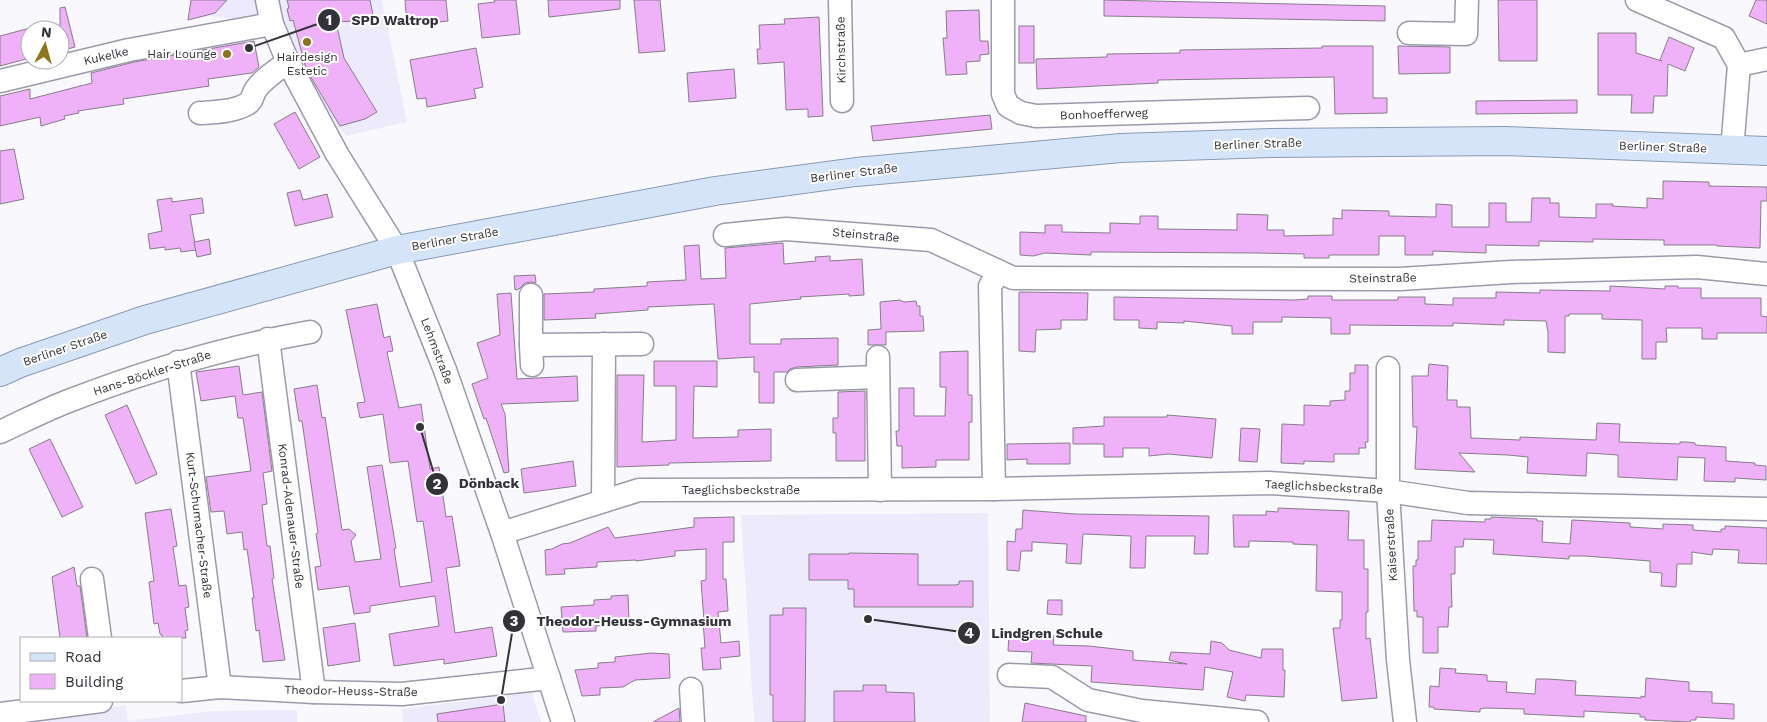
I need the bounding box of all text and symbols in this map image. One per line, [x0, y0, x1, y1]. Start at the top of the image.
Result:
callout: SPD Waltrop [317, 6, 449, 35]
text: 1 [326, 11, 332, 29]
text: SPD Waltrop [351, 12, 439, 28]
street label: Kirchstraße [833, 16, 849, 84]
north arrow [20, 20, 70, 70]
text: N [40, 24, 52, 41]
marker: Hairdesign Estetic [301, 36, 313, 48]
street label: Kukelke [82, 44, 130, 68]
place label: Hair Lounge [147, 47, 217, 61]
marker: Hair Lounge [221, 48, 233, 60]
place label: Hairdesign Estetic [276, 50, 338, 78]
street label: Bonhoefferweg [1060, 105, 1149, 123]
street label: Berliner Straße [1214, 135, 1302, 153]
street label: Berliner Straße [1619, 138, 1707, 156]
street label: Berliner Straße [809, 161, 899, 185]
street label: Berliner Straße [410, 224, 500, 254]
street label: Steinstraße [832, 225, 900, 245]
street label: Steinstraße [1349, 270, 1417, 286]
street label: Lehmstraße [418, 316, 456, 386]
street label: Berliner Straße [21, 327, 109, 369]
street label: Hans-Böckler-Straße [91, 347, 213, 399]
street label: Konrad-Adenauer-Straße [275, 443, 307, 589]
street label: Kurt-Schumacher-Straße [183, 451, 215, 599]
callout: Dönback [424, 469, 530, 498]
text: 2 [433, 475, 442, 493]
text: Dönback [459, 475, 520, 491]
street label: Taeglichsbeckstraße [1264, 477, 1384, 497]
street label: Taeglichsbeckstraße [682, 483, 800, 497]
street label: Kaiserstraße [1382, 508, 1400, 582]
callout: Theodor-Heuss-Gymnasium [502, 607, 742, 636]
text: 3 [510, 612, 519, 630]
text: Theodor-Heuss-Gymnasium [537, 613, 731, 629]
callout: Lindgren Schule [956, 618, 1113, 647]
text: 4 [964, 624, 974, 642]
text: Lindgren Schule [991, 625, 1103, 641]
legend [20, 637, 182, 702]
text: Road [65, 648, 102, 666]
text: Building [65, 673, 123, 691]
street label: Theodor-Heuss-Straße [284, 683, 418, 699]

